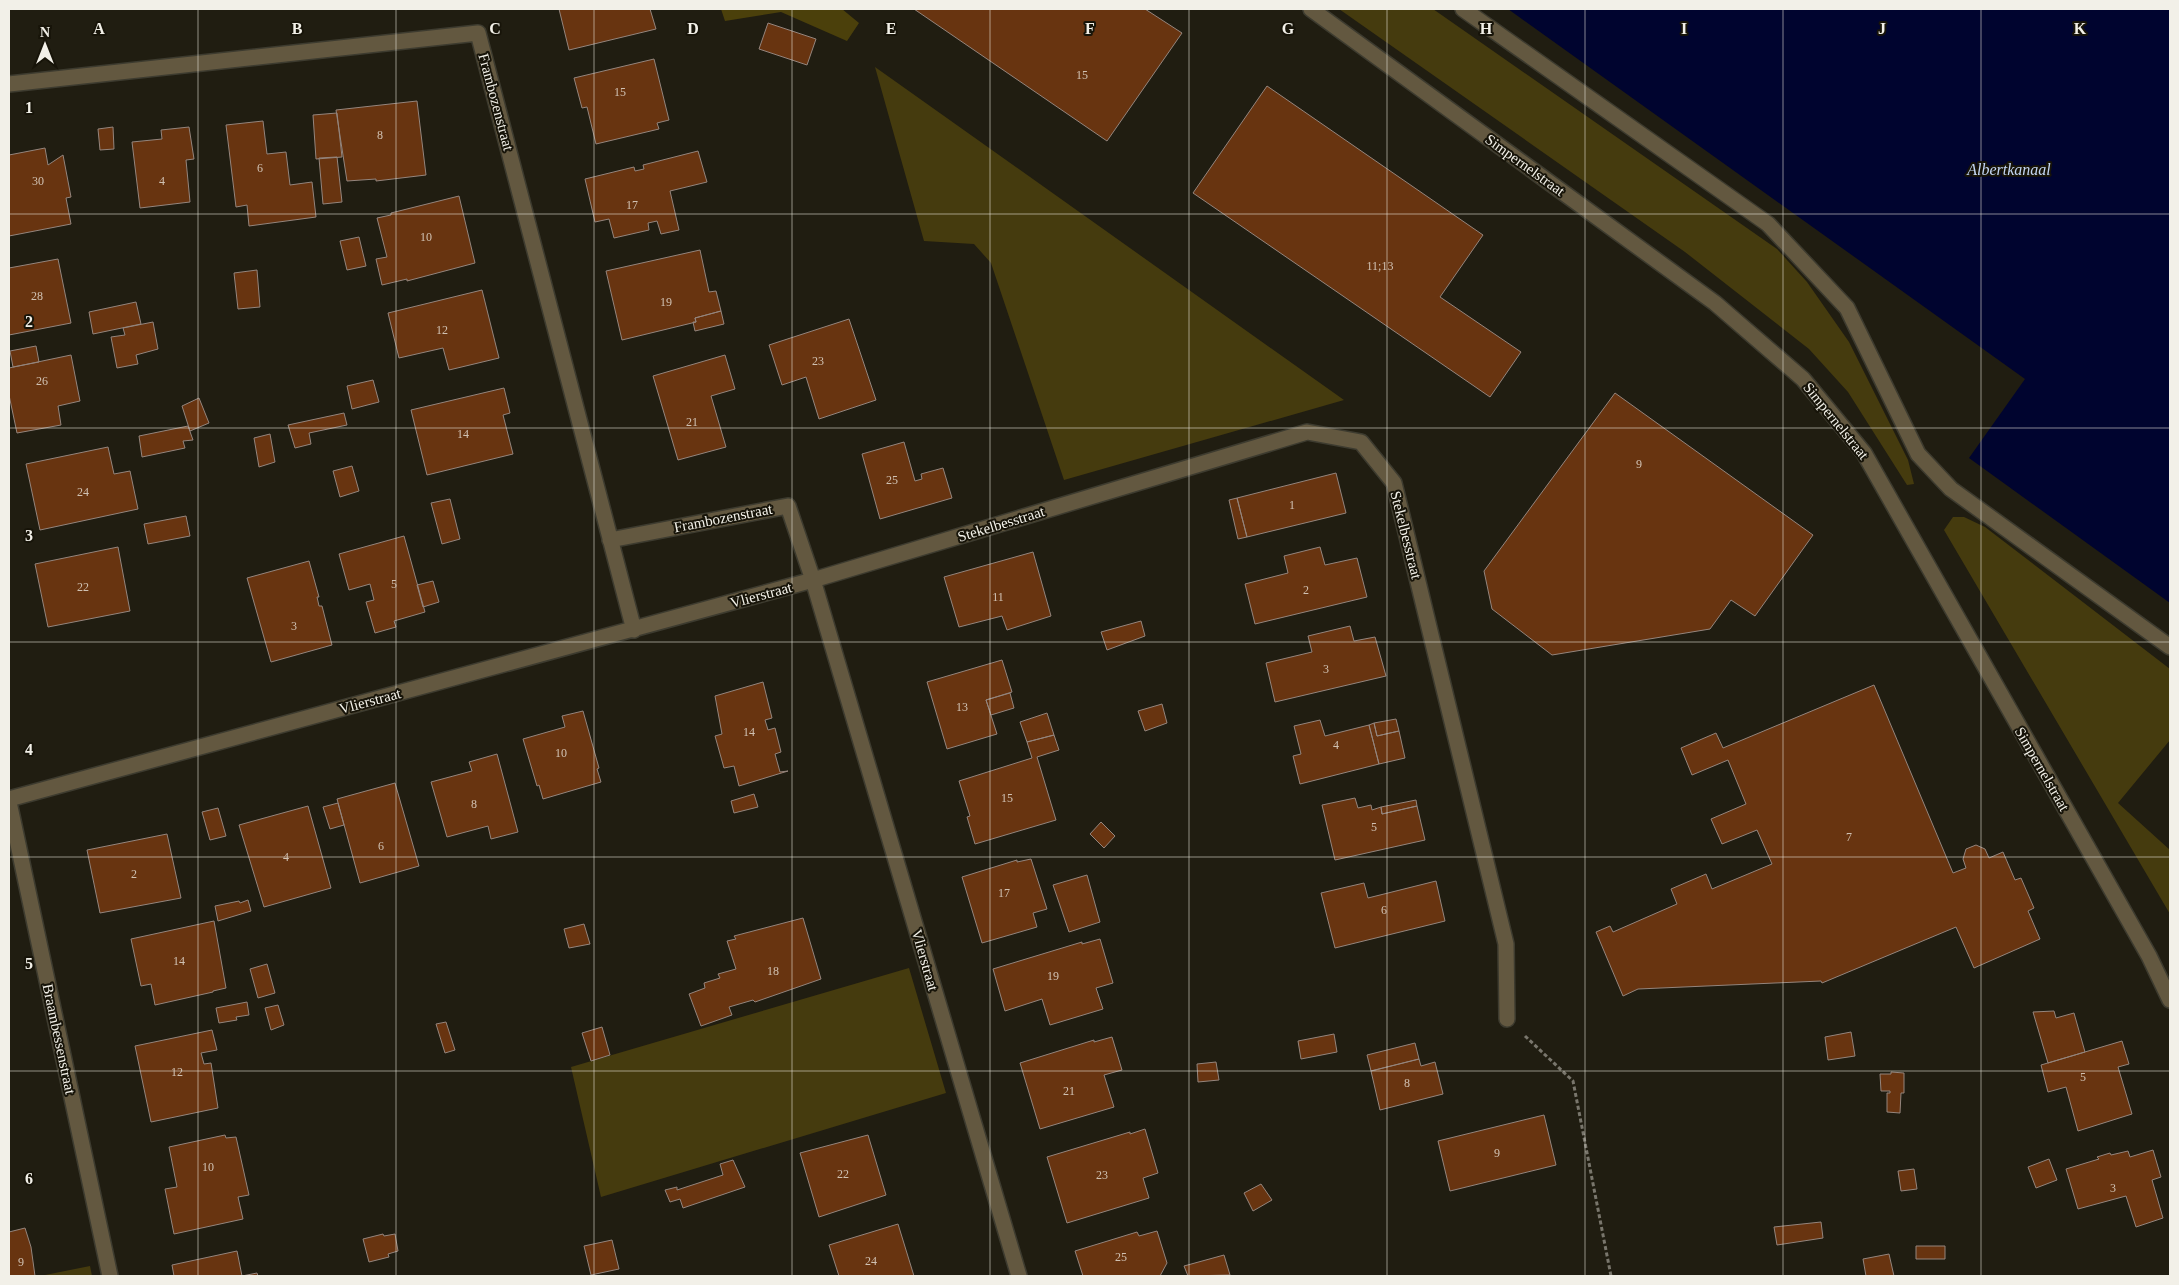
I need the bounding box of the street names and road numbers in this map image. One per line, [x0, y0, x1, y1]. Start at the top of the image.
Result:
street label: Frambozenstraat [475, 52, 517, 153]
street label: Simpernelstraat [1482, 131, 1568, 200]
street label: Simpernelstraat [1800, 379, 1872, 463]
street label: Stekelbesstraat [1387, 489, 1425, 581]
street label: Frambozenstraat [672, 500, 774, 535]
street label: Stekelbesstraat [956, 503, 1047, 545]
street label: Vlierstraat [728, 579, 794, 611]
street label: Vlierstraat [337, 685, 403, 717]
street label: Simpernelstraat [2012, 724, 2073, 814]
street label: Vlierstraat [909, 927, 942, 993]
street label: Braambessenstraat [39, 982, 79, 1096]

